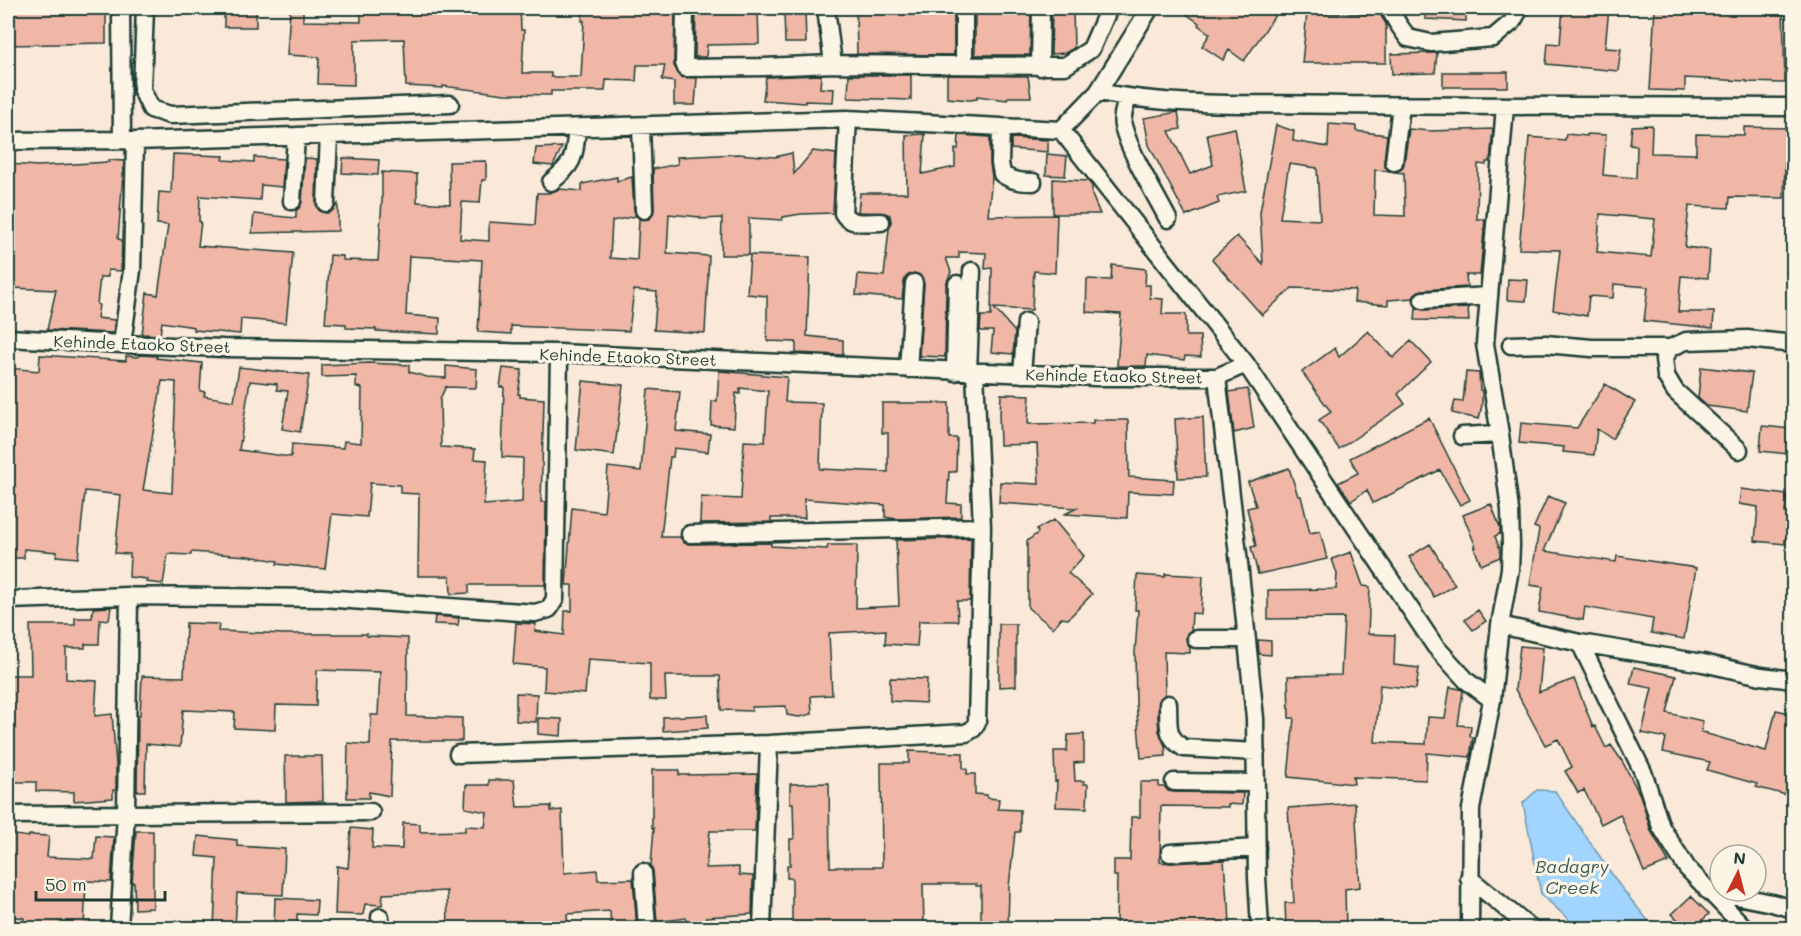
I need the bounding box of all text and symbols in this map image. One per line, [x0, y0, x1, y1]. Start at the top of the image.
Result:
street label: Kehinde Etaoko Street [53, 330, 231, 357]
street label: Kehinde Etaoko Street [539, 343, 717, 370]
street label: Kehinde Etaoko Street [1025, 363, 1203, 388]
north arrow [1708, 843, 1768, 903]
text: N [1732, 847, 1747, 869]
water label: Badagry Creek [1535, 854, 1610, 899]
scale bar [36, 864, 165, 902]
text: 50 m [45, 872, 87, 896]

